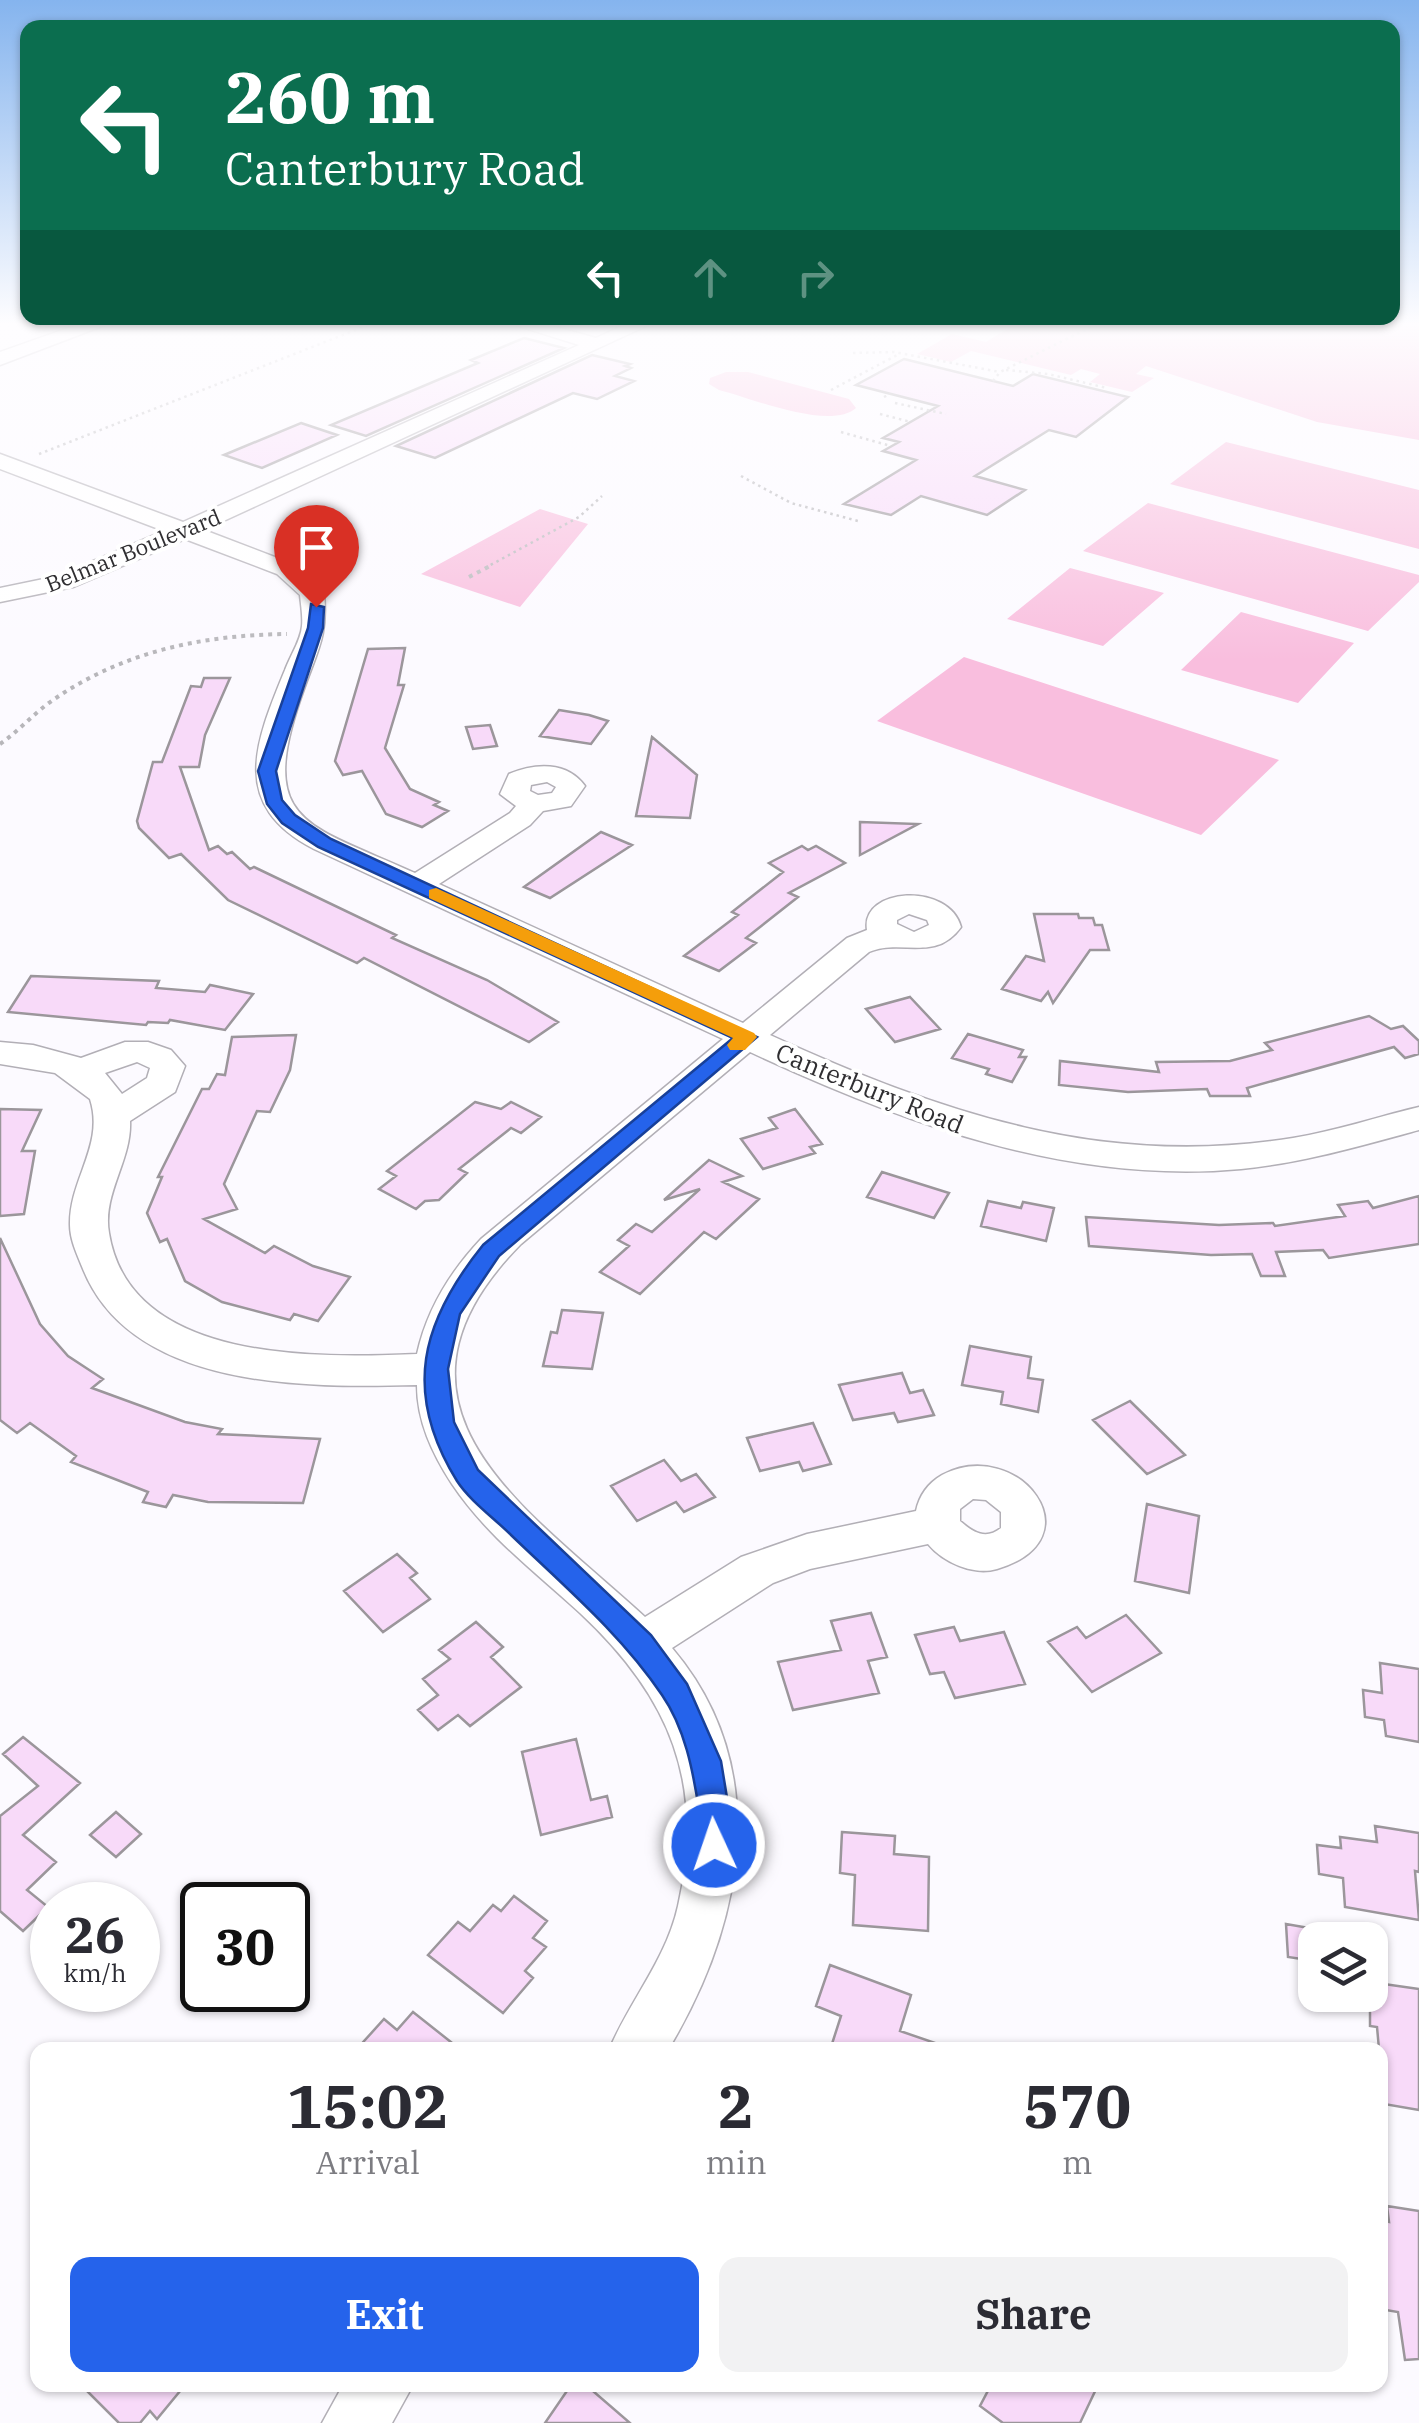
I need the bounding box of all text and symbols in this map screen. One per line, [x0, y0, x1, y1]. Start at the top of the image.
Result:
text: 260 m [225, 51, 435, 142]
icon: left [60, 60, 190, 190]
text: Canterbury Road [225, 139, 585, 197]
icon: left [578, 250, 633, 305]
icon: ahead [683, 250, 738, 305]
icon: right [788, 250, 843, 305]
street label: Belmar Boulevard [41, 502, 225, 598]
pin [274, 505, 359, 608]
icon: arrive [289, 520, 344, 575]
street label: Canterbury Road [771, 1035, 969, 1141]
position arrow [662, 1793, 766, 1897]
speed limit sign: 30 [180, 1882, 310, 2012]
text: 26 [65, 1902, 125, 1967]
map controls [1298, 1922, 1388, 2012]
button: layers [1298, 1922, 1388, 2012]
text: km/h [63, 1956, 127, 1989]
text: 15:02 [287, 2066, 449, 2145]
text: 2 [718, 2066, 754, 2145]
text: 570 [1023, 2066, 1131, 2145]
text: Arrival [316, 2141, 420, 2183]
text: min [706, 2141, 767, 2183]
text: m [1062, 2141, 1093, 2183]
button: Exit [70, 2257, 699, 2372]
button: Share [719, 2257, 1348, 2372]

